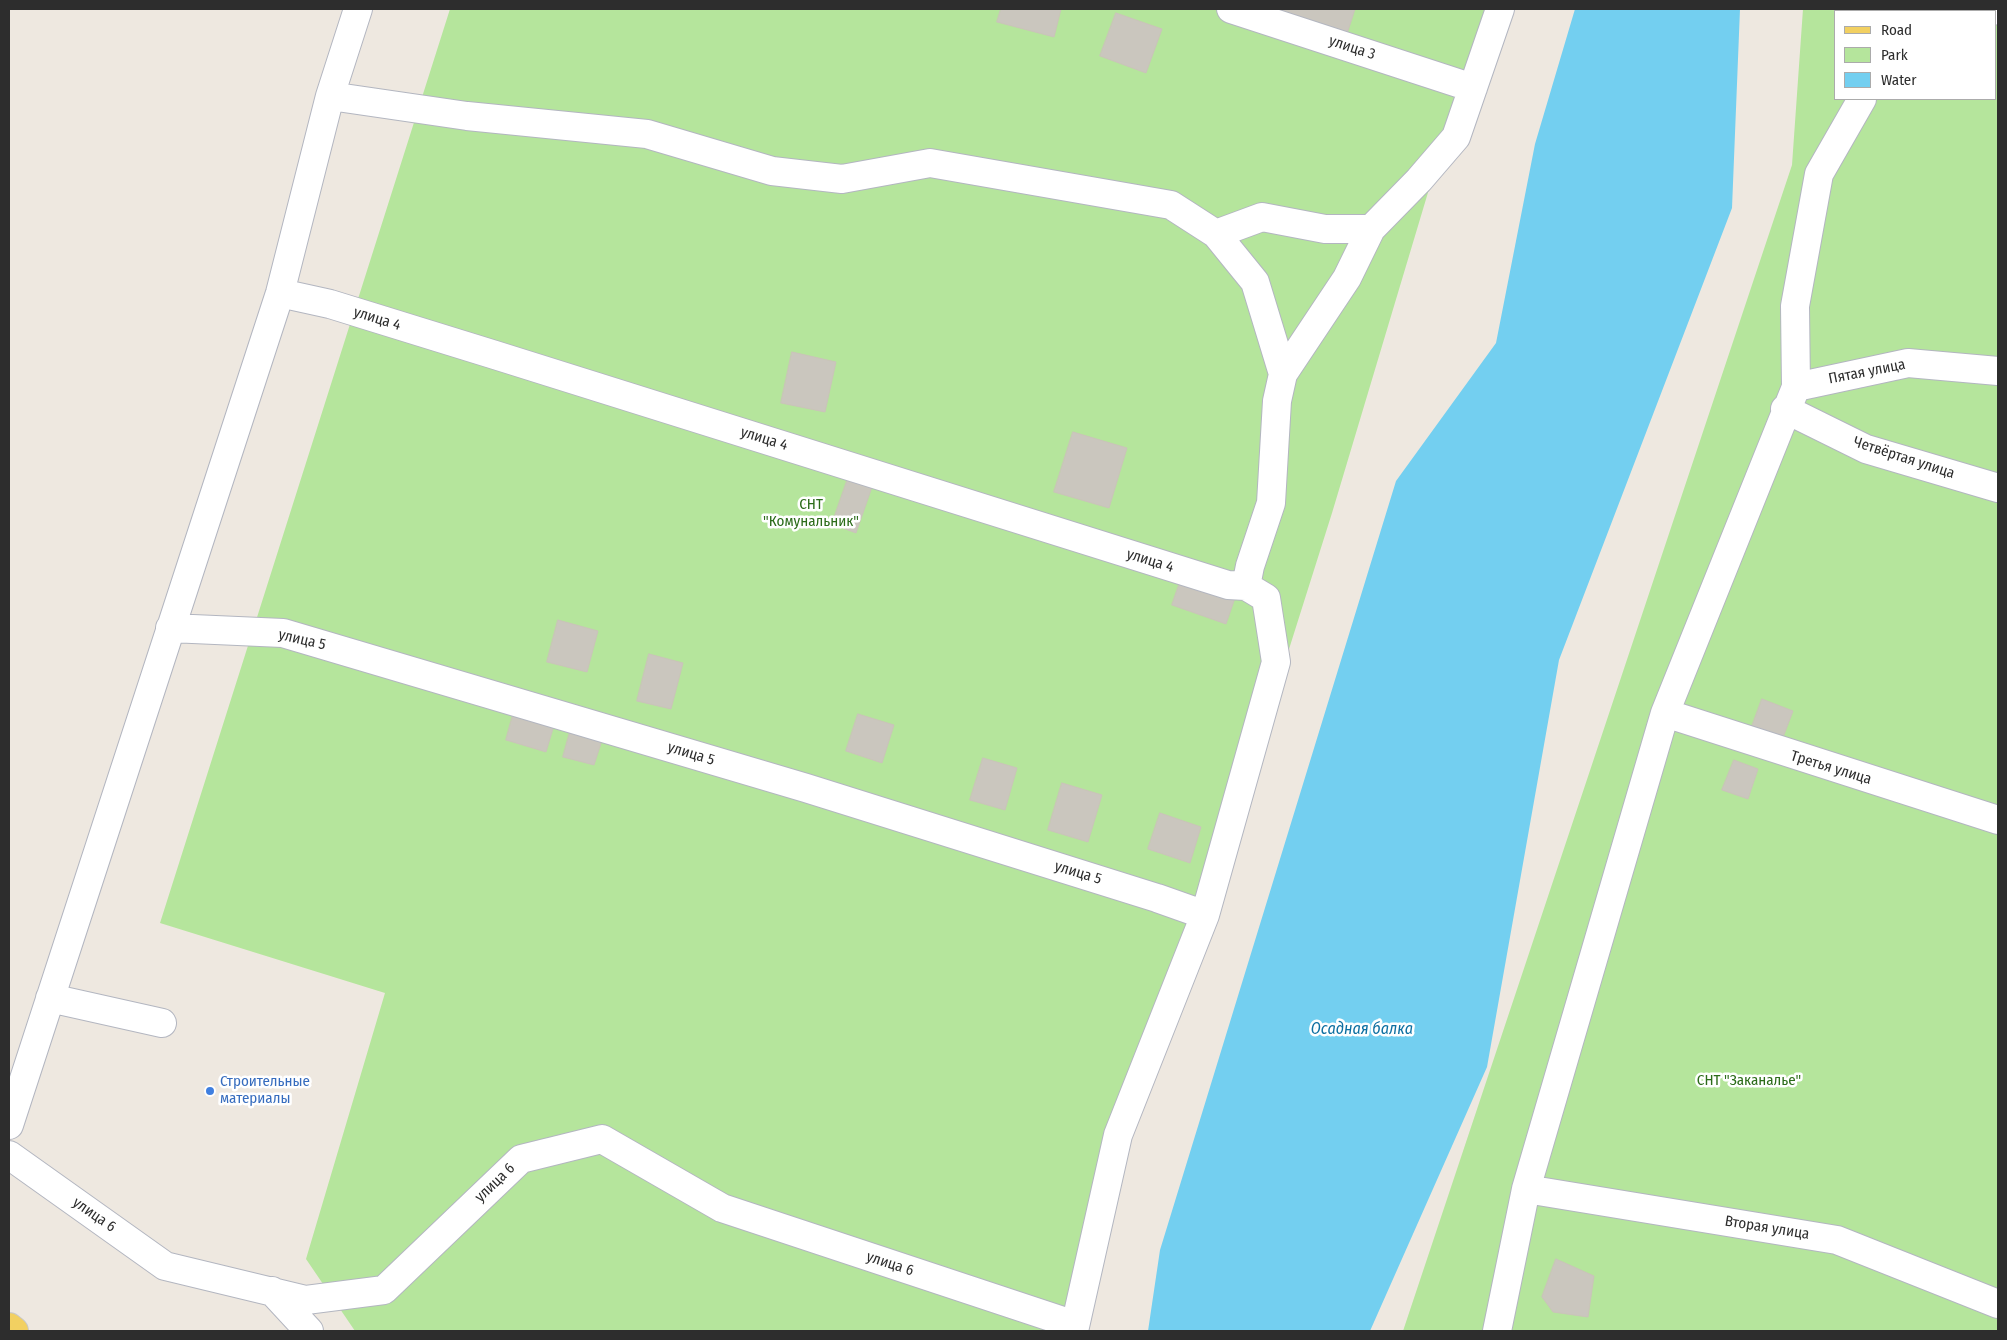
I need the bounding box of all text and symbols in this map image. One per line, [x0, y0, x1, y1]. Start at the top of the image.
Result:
legend [1834, 10, 1997, 100]
text: Road [1881, 21, 1912, 39]
street label: улица 3 [1326, 32, 1378, 64]
text: Park [1881, 46, 1908, 64]
text: Water [1881, 71, 1916, 89]
street label: улица 4 [351, 303, 403, 335]
street label: Пятая улица [1827, 356, 1907, 388]
street label: улица 4 [738, 423, 790, 455]
street label: Четвёртая улица [1851, 433, 1957, 483]
park label: СНТ "Комунальник" [763, 496, 859, 531]
street label: улица 4 [1124, 545, 1176, 577]
street label: улица 5 [277, 626, 327, 654]
street label: улица 5 [665, 738, 717, 770]
street label: Третья улица [1788, 747, 1874, 789]
street label: улица 5 [1052, 857, 1104, 889]
water label: Осадная балка [1311, 1020, 1413, 1040]
park label: СНТ "Заканалье" [1697, 1072, 1801, 1090]
place label: Строительные материалы [220, 1073, 310, 1108]
marker: Строительные материалы [204, 1085, 216, 1097]
street label: улица 6 [471, 1160, 519, 1206]
street label: улица 6 [69, 1194, 119, 1236]
street label: Вторая улица [1723, 1212, 1811, 1244]
street label: улица 6 [864, 1248, 916, 1280]

